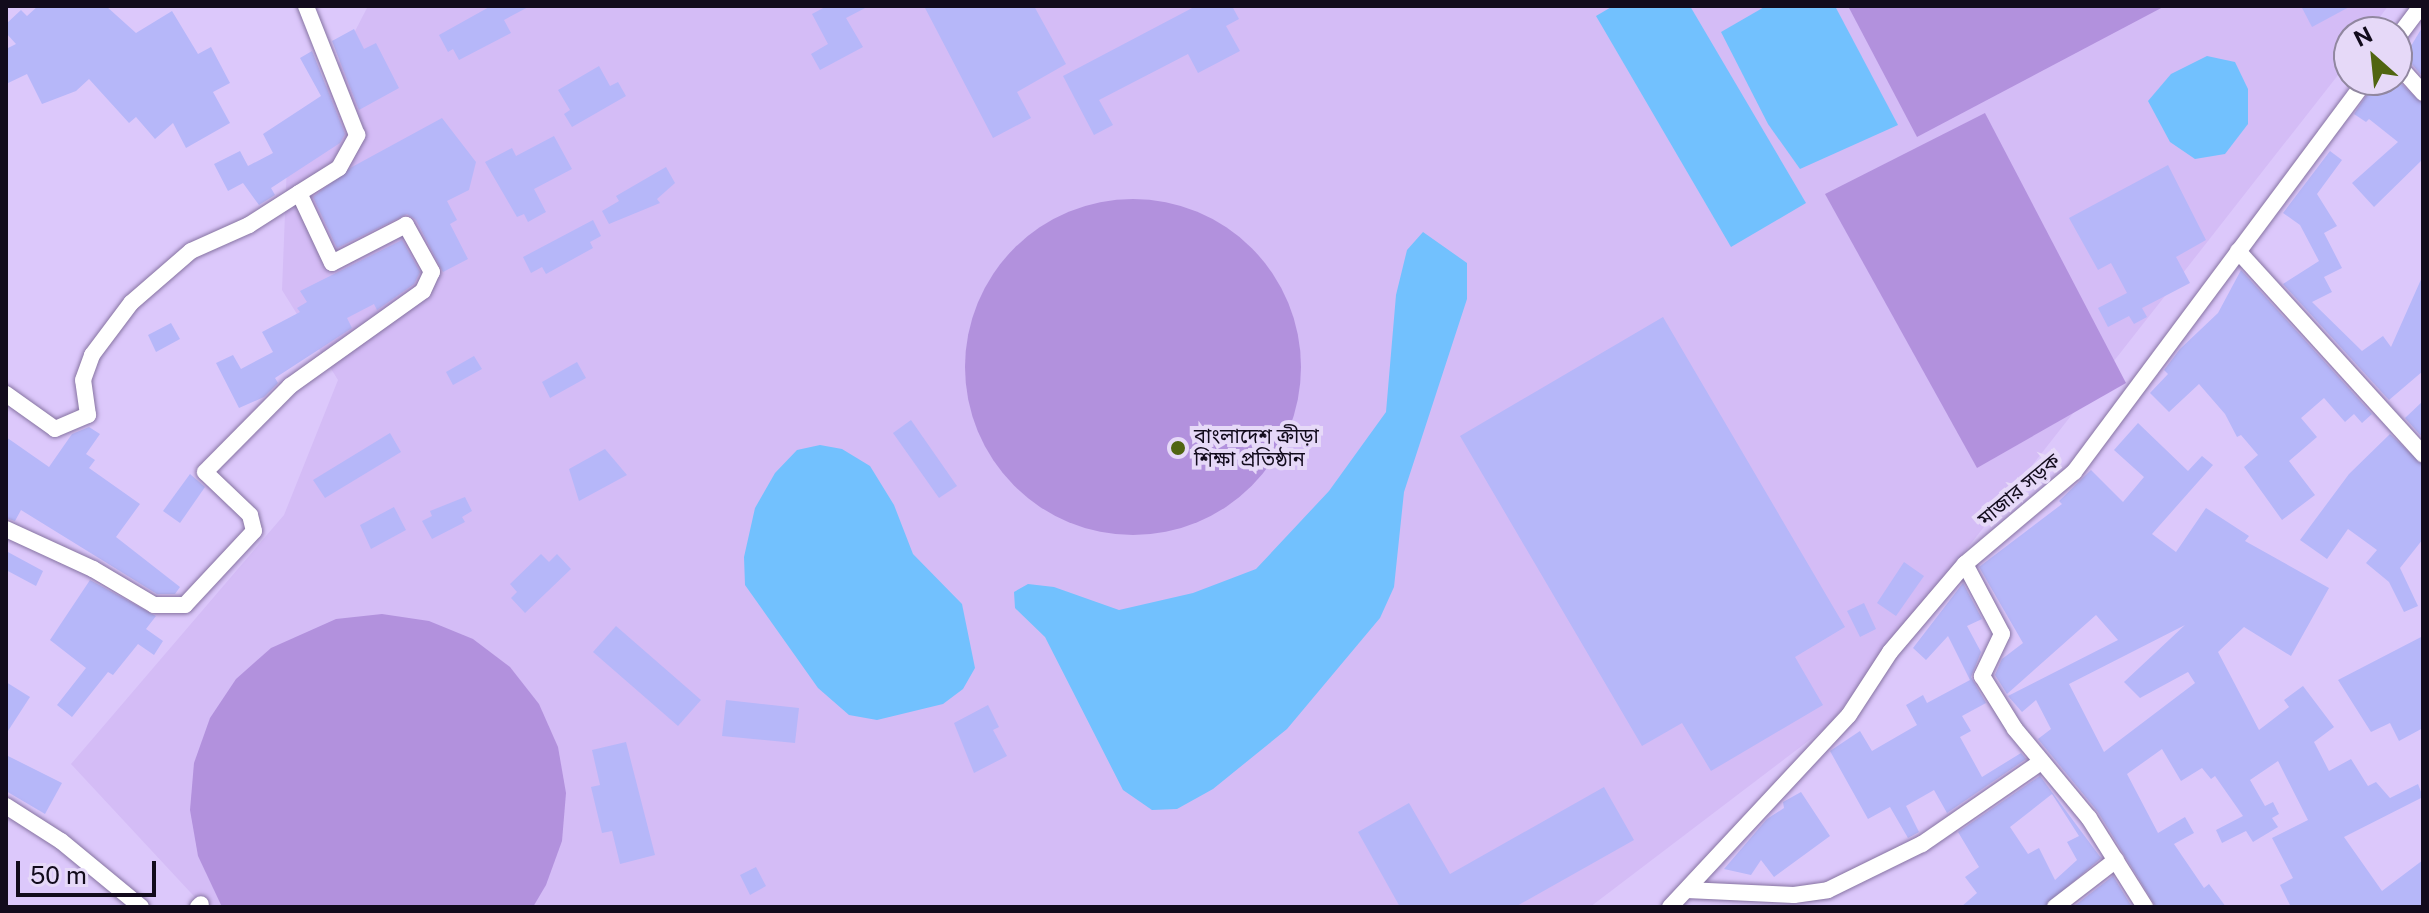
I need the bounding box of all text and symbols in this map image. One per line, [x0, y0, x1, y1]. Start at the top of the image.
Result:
north arrow [2333, 16, 2413, 96]
text: N [2349, 21, 2377, 52]
place label: বাংলাদেশ ক্রীড়া শিক্ষা প্রতিষ্ঠান [1194, 424, 1319, 471]
marker: বাংলাদেশ ক্রীড়া শিক্ষা প্রতিষ্ঠান [1169, 439, 1187, 457]
street label: মাজার সড়ক [1973, 449, 2065, 531]
scale bar [20, 845, 160, 895]
text: 50 m [30, 861, 87, 889]

